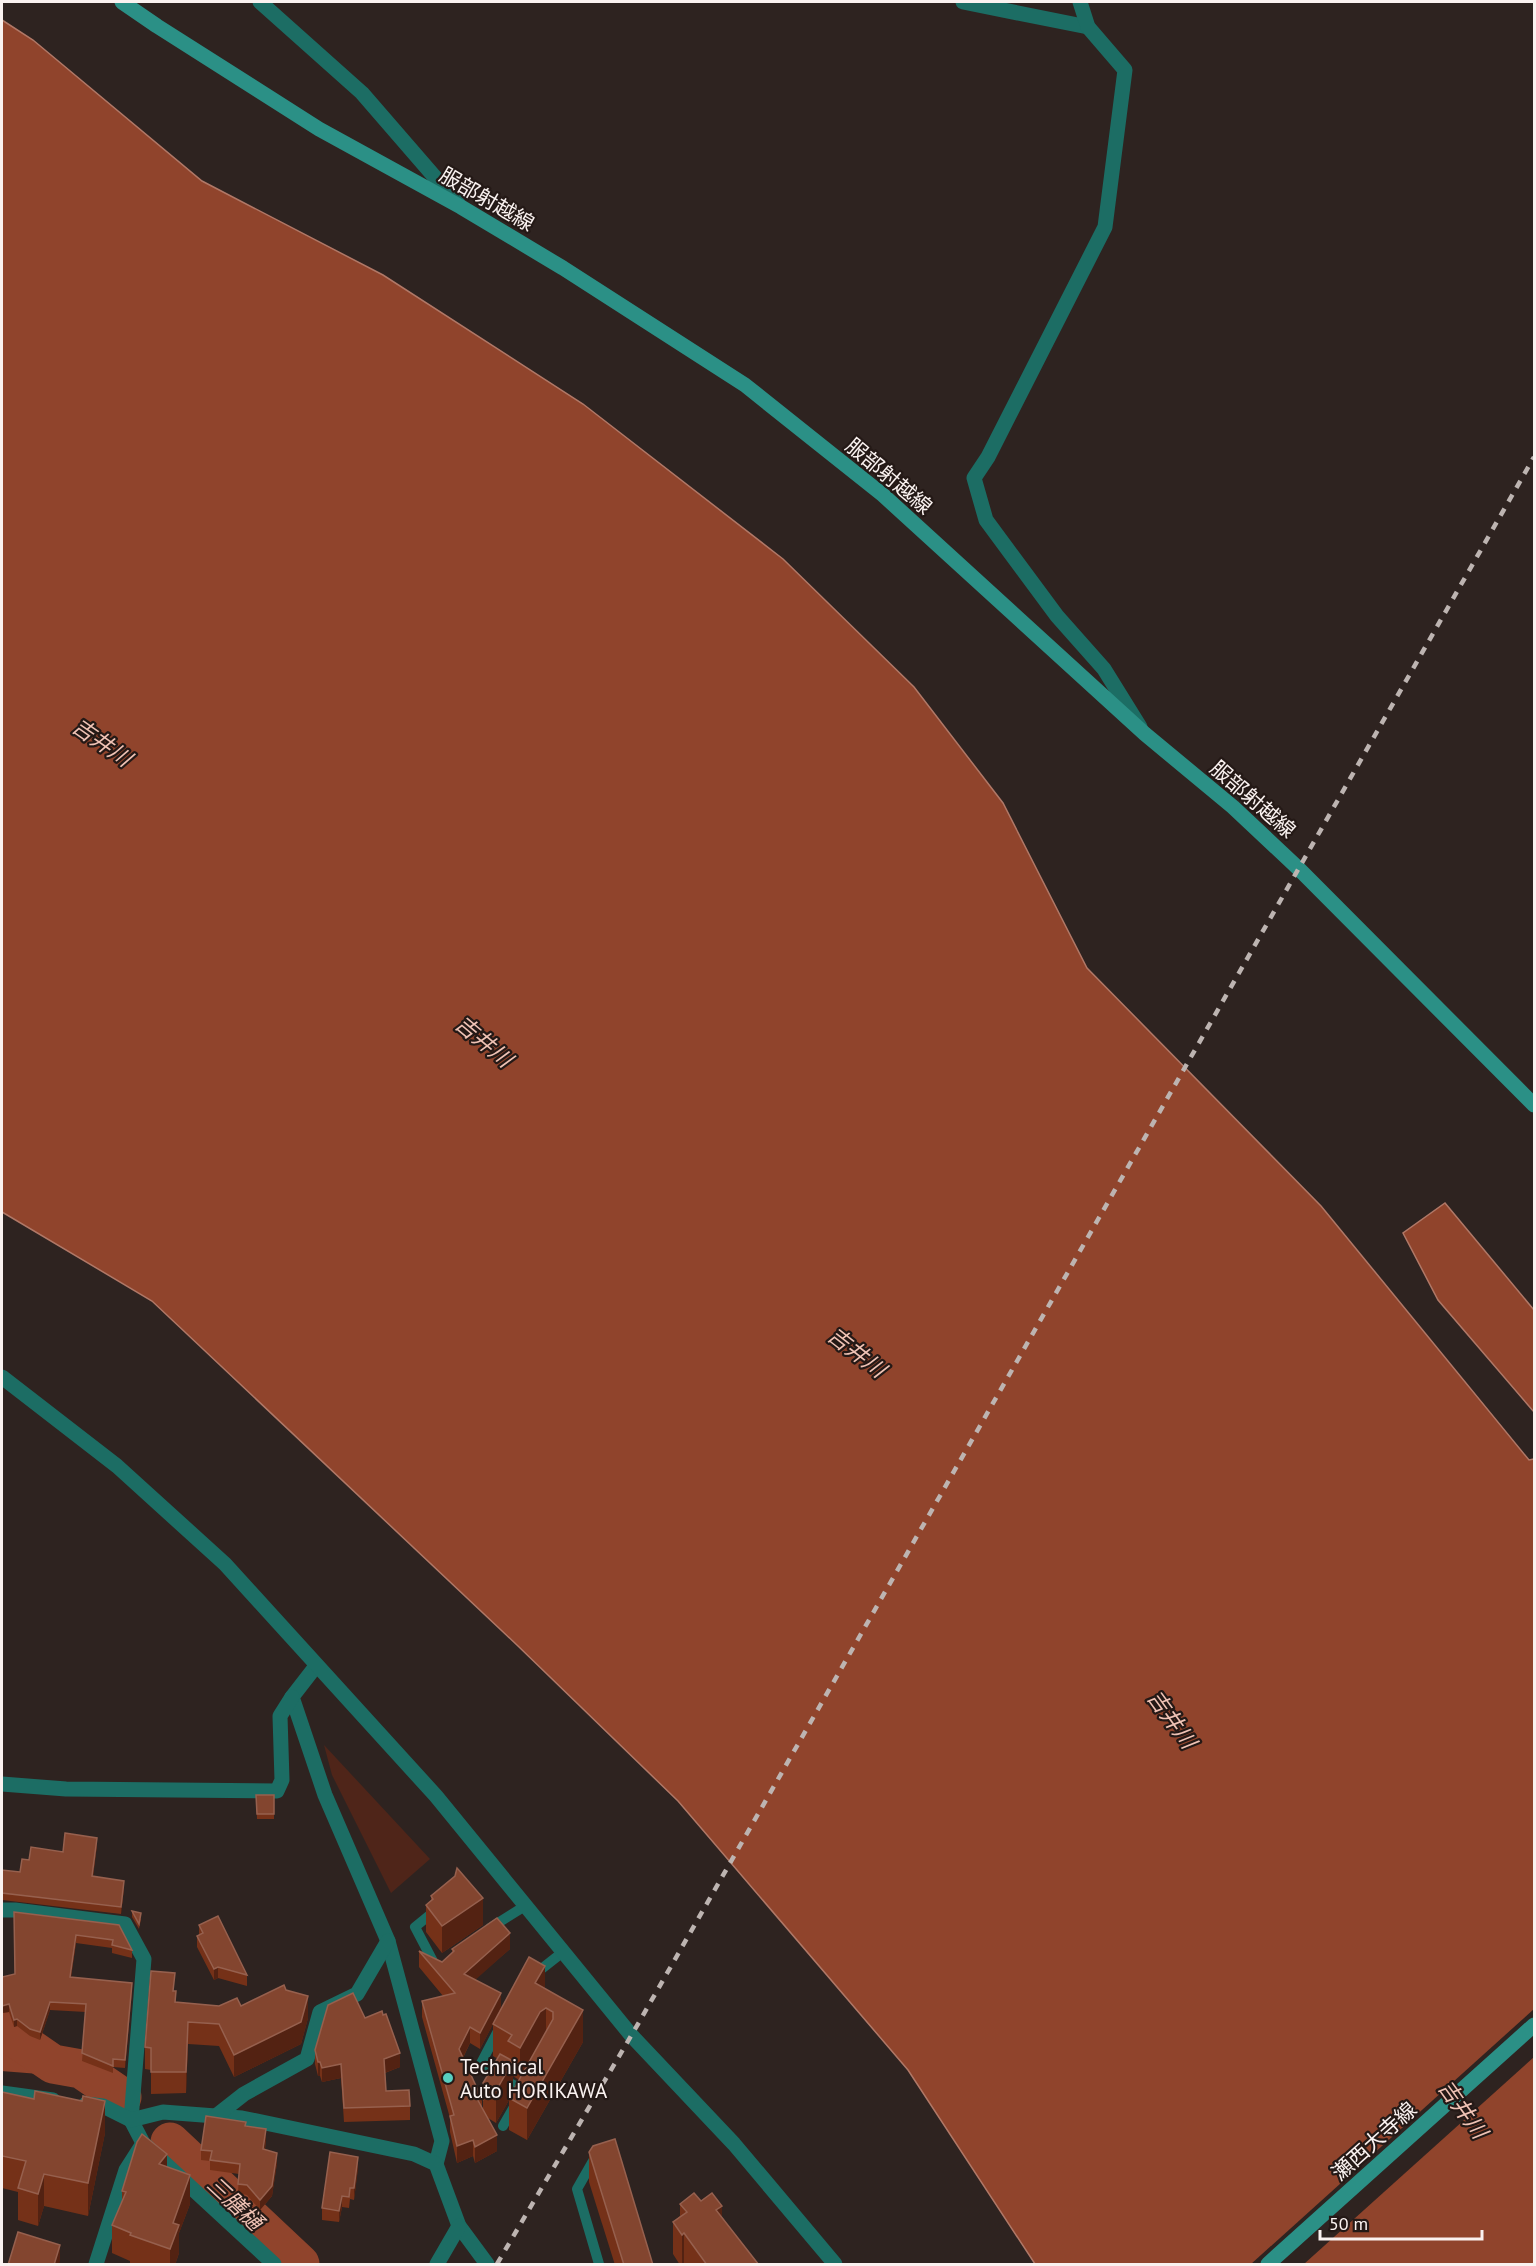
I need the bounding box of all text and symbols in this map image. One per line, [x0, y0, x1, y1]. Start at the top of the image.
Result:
street label: 服部射越線 [435, 161, 539, 237]
street label: 服部射越線 [840, 432, 938, 520]
water label: 吉井川 [67, 712, 139, 774]
street label: 服部射越線 [1205, 754, 1301, 844]
water label: 吉井川 [450, 1009, 520, 1074]
water label: 吉井川 [822, 1321, 893, 1385]
water label: 吉井川 [1141, 1684, 1204, 1756]
place label: Technical Auto HORIKAWA [460, 2053, 608, 2104]
marker: Technical Auto HORIKAWA [441, 2071, 455, 2085]
water label: 吉井川 [1432, 2074, 1495, 2146]
street label: 瀬西大寺線 [1326, 2096, 1422, 2186]
water label: 三膳樋 [201, 2170, 271, 2238]
scale bar [1320, 2203, 1482, 2241]
text: 50 m [1329, 2212, 1368, 2235]

